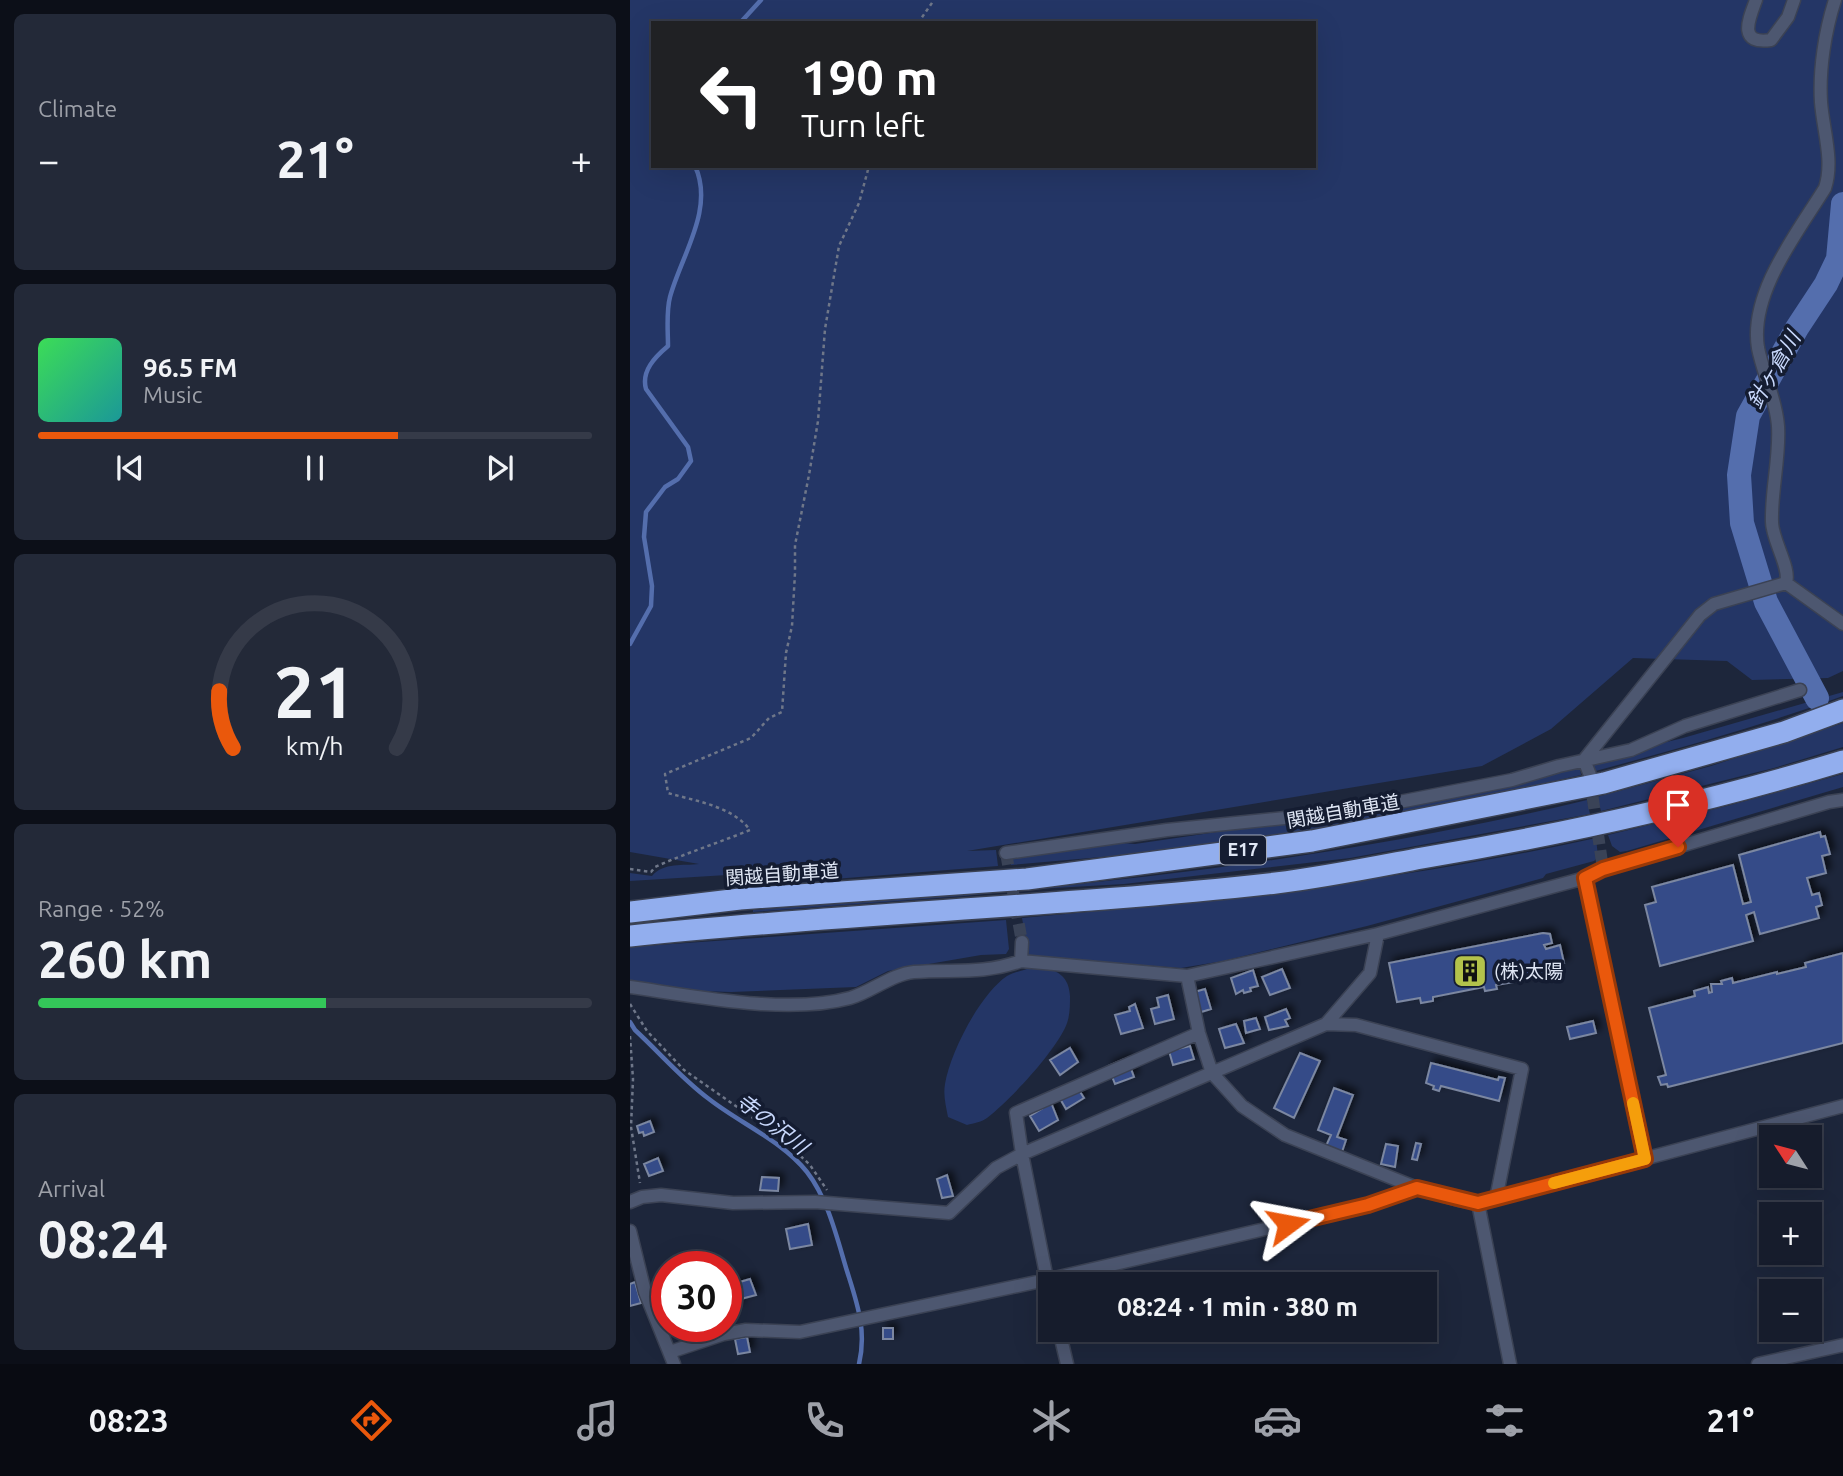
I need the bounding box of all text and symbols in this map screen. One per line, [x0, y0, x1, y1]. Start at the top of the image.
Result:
icon: left [686, 49, 777, 140]
text: 190 m [801, 49, 938, 104]
text: Climate [38, 96, 117, 121]
text: Turn left [801, 107, 925, 143]
text: 21° [276, 130, 354, 188]
text: − [38, 139, 59, 181]
text: + [571, 139, 592, 181]
water label: 針ヶ倉川 [1742, 325, 1806, 412]
text: 96.5 FM [143, 353, 237, 382]
text: Music [143, 382, 202, 407]
icon: previous [111, 449, 149, 487]
icon: pause [296, 449, 334, 487]
icon: next [481, 449, 519, 487]
text: 21 [274, 650, 356, 732]
text: km/h [286, 732, 344, 760]
pin [1648, 775, 1708, 847]
icon: arrive [1659, 786, 1697, 824]
street label: 関越自動車道 [1285, 790, 1401, 832]
road number: E17 [1220, 836, 1266, 864]
street label: 関越自動車道 [724, 859, 840, 889]
text: Range · 52% [38, 896, 165, 921]
text: 260 km [38, 930, 212, 988]
building icon: (株)太陽 [1451, 952, 1489, 990]
place label: (株)太陽 [1494, 960, 1563, 982]
water label: 寺の沢川 [732, 1088, 815, 1160]
north arrow [1759, 1125, 1822, 1188]
map controls [1759, 1125, 1822, 1342]
text: Arrival [38, 1176, 105, 1201]
position arrow [1251, 1187, 1325, 1261]
button: + [1759, 1202, 1822, 1265]
text: 08:24 [38, 1210, 168, 1268]
speed limit sign: 30 [651, 1251, 742, 1342]
button: − [1759, 1279, 1822, 1342]
text: 08:24 · 1 min · 380 m [1117, 1292, 1358, 1321]
icon: directions [347, 1396, 396, 1445]
icon: music [573, 1396, 622, 1445]
icon: phone [800, 1396, 849, 1445]
icon: climate [1027, 1396, 1076, 1445]
icon: car [1253, 1396, 1302, 1445]
icon: filters [1480, 1396, 1529, 1445]
text: 08:23 [89, 1402, 169, 1438]
text: 21° [1707, 1402, 1754, 1438]

